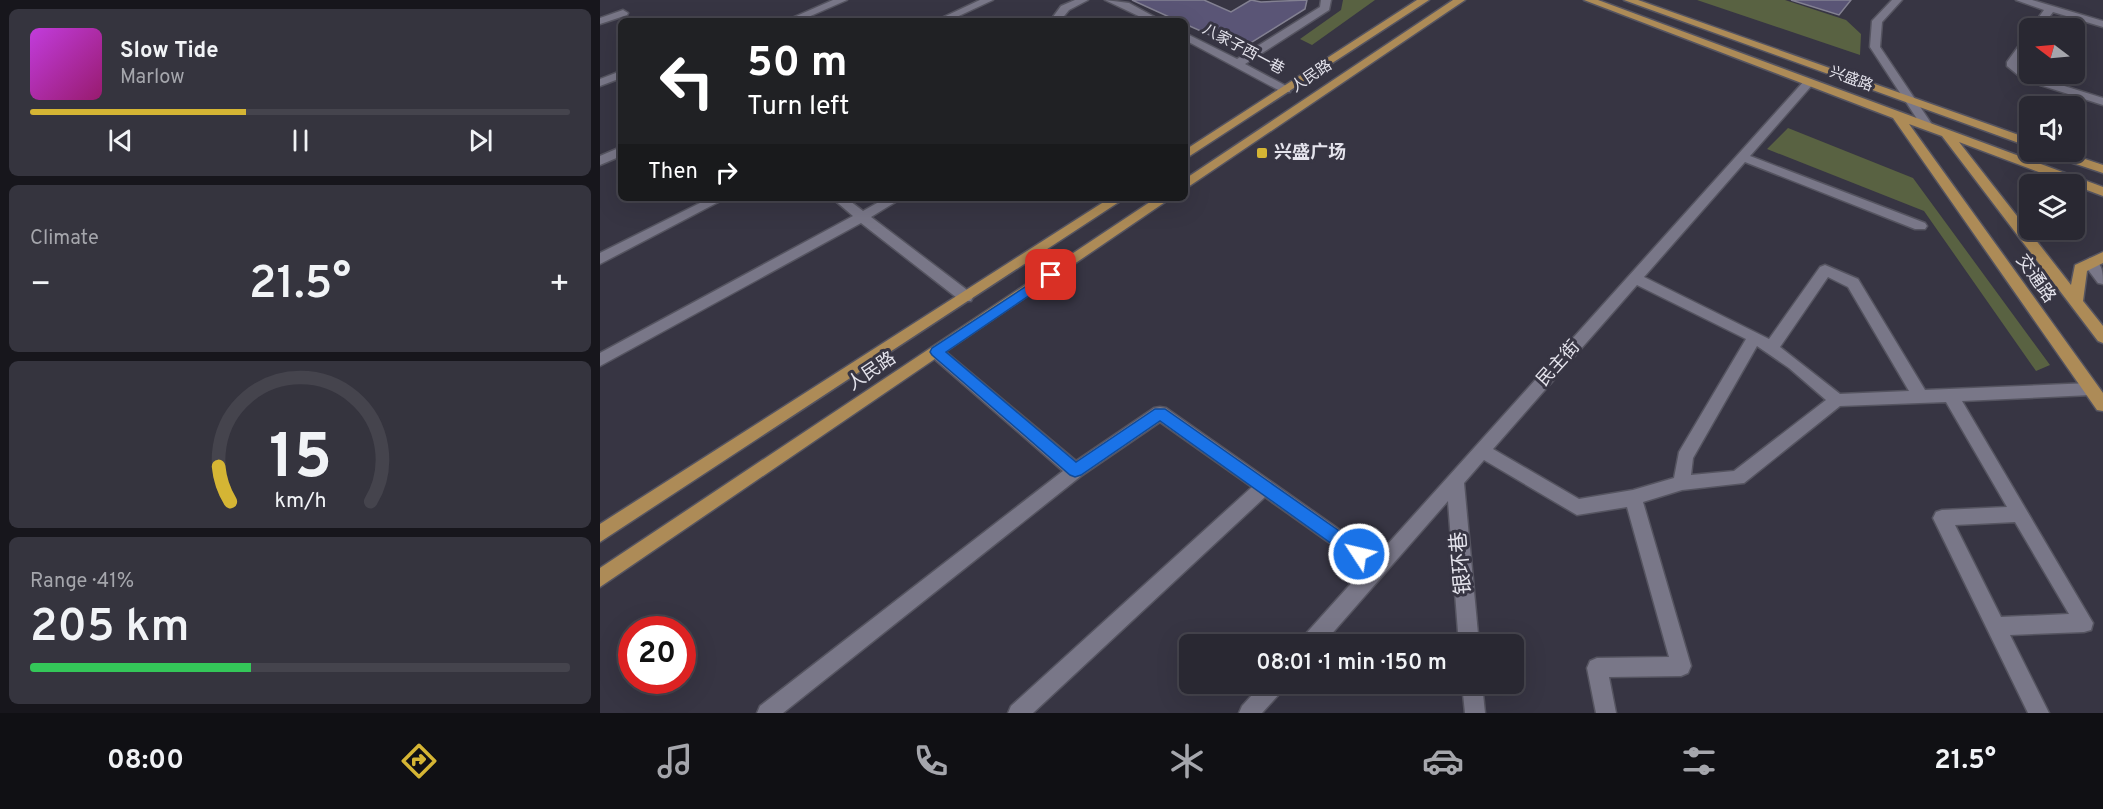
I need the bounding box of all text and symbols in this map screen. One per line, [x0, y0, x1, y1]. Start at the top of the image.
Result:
north arrow [2019, 18, 2085, 84]
map controls [2019, 18, 2085, 240]
street label: 八家子西一巷 [1199, 20, 1287, 80]
text: Slow Tide [120, 38, 219, 65]
text: 50 m [747, 38, 848, 91]
icon: left [648, 42, 726, 120]
street label: 人民路 [1288, 57, 1336, 97]
street label: 兴盛路 [1827, 62, 1876, 97]
text: Marlow [120, 65, 184, 91]
text: Turn left [747, 90, 849, 124]
button: sound [2019, 96, 2085, 162]
icon: previous [104, 124, 137, 157]
icon: pause [284, 124, 317, 157]
icon: next [464, 124, 497, 157]
place label: 兴盛广场 [1274, 142, 1346, 165]
marker: 兴盛广场 [1255, 146, 1269, 160]
icon: right [710, 156, 743, 189]
text: Then [648, 159, 698, 186]
button: layers [2019, 174, 2085, 240]
text: Climate [30, 226, 99, 252]
pin [1025, 249, 1076, 300]
street label: 交通路 [2010, 250, 2060, 308]
text: 21.5° [249, 257, 351, 314]
icon: arrive [1034, 258, 1067, 291]
text: − [30, 265, 51, 307]
text: + [549, 265, 570, 307]
street label: 民主街 [1532, 336, 1586, 392]
street label: 人民路 [843, 347, 901, 397]
text: 15 [268, 421, 332, 500]
text: km/h [274, 488, 326, 515]
position arrow [1327, 522, 1391, 586]
street label: 银环巷 [1446, 530, 1478, 596]
text: Range · 41% [30, 569, 134, 595]
text: 205 km [30, 600, 189, 657]
speed limit sign: 20 [618, 616, 696, 694]
text: 08:01 · 1 min · 150 m [1256, 650, 1447, 677]
icon: directions [398, 740, 440, 782]
icon: music [654, 740, 696, 782]
icon: phone [910, 740, 952, 782]
icon: climate [1166, 740, 1208, 782]
icon: car [1422, 740, 1464, 782]
icon: filters [1678, 740, 1720, 782]
text: 08:00 [107, 744, 184, 778]
text: 21.5° [1934, 744, 1996, 778]

